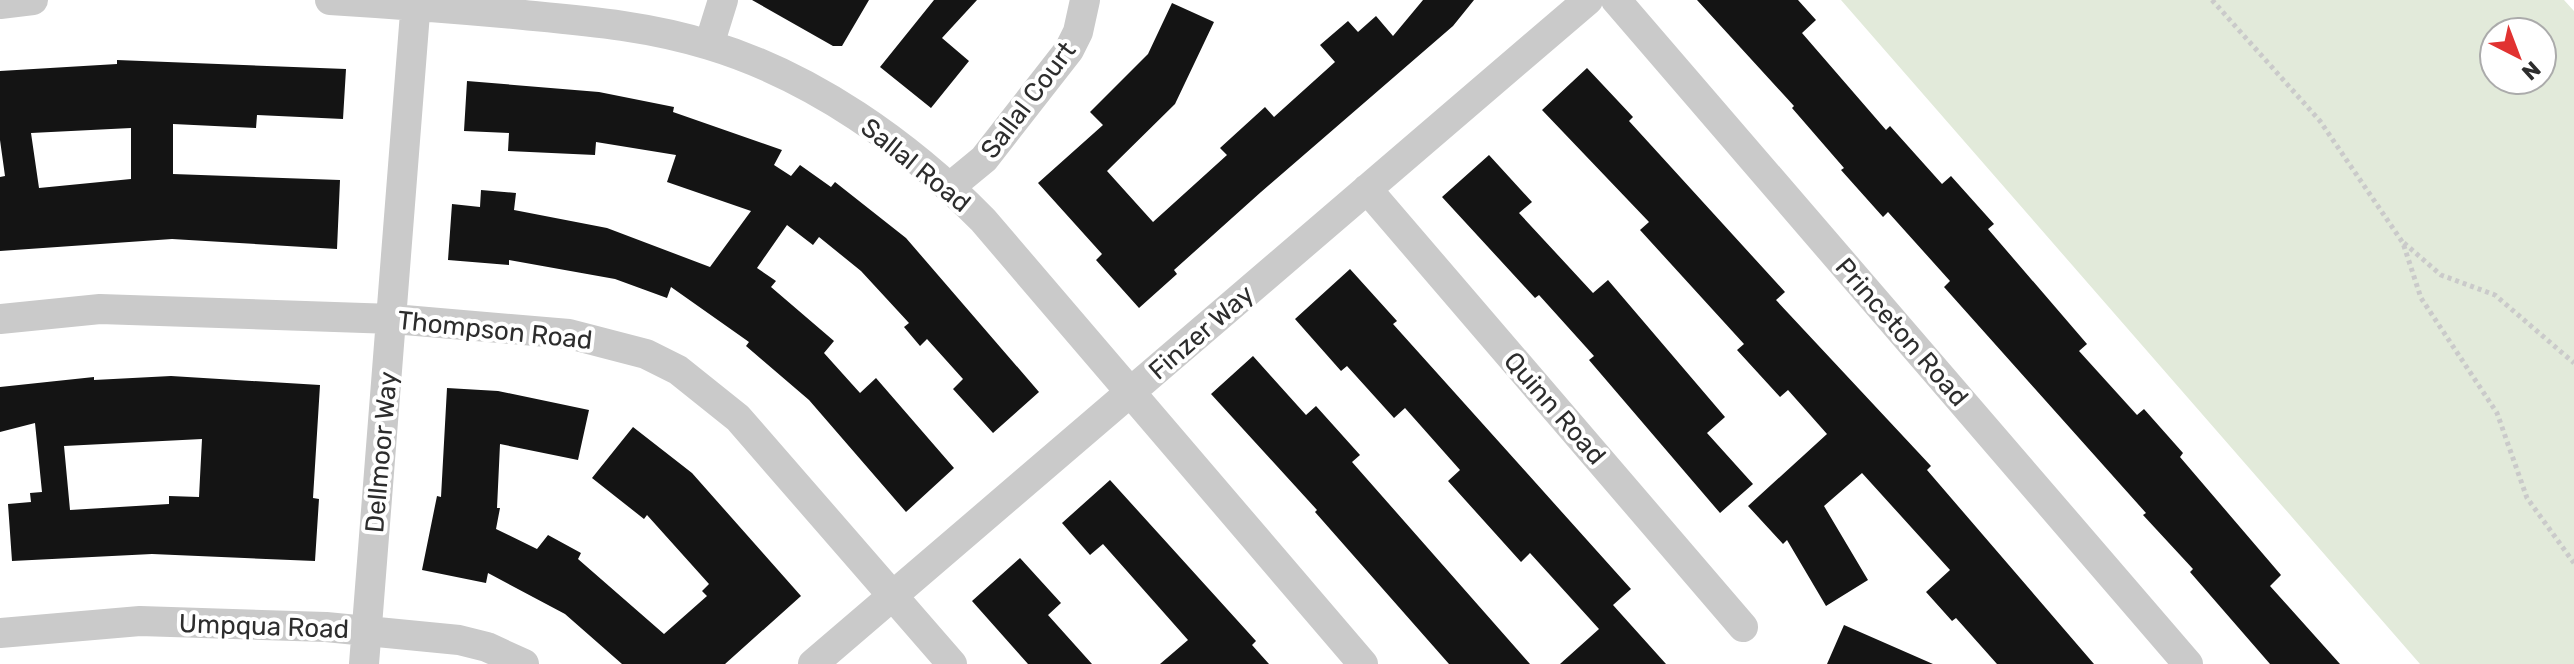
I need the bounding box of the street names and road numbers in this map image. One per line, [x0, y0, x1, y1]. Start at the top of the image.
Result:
street label: Sallal Court [974, 36, 1082, 165]
street label: Sallal Road [855, 112, 977, 219]
street label: Princeton Road [1829, 252, 1974, 413]
street label: Finzer Way [1143, 278, 1260, 386]
street label: Thompson Road [396, 305, 594, 356]
street label: Quinn Road [1497, 346, 1612, 471]
street label: Dellmoor Way [359, 370, 404, 534]
street label: Umpqua Road [178, 608, 350, 645]

